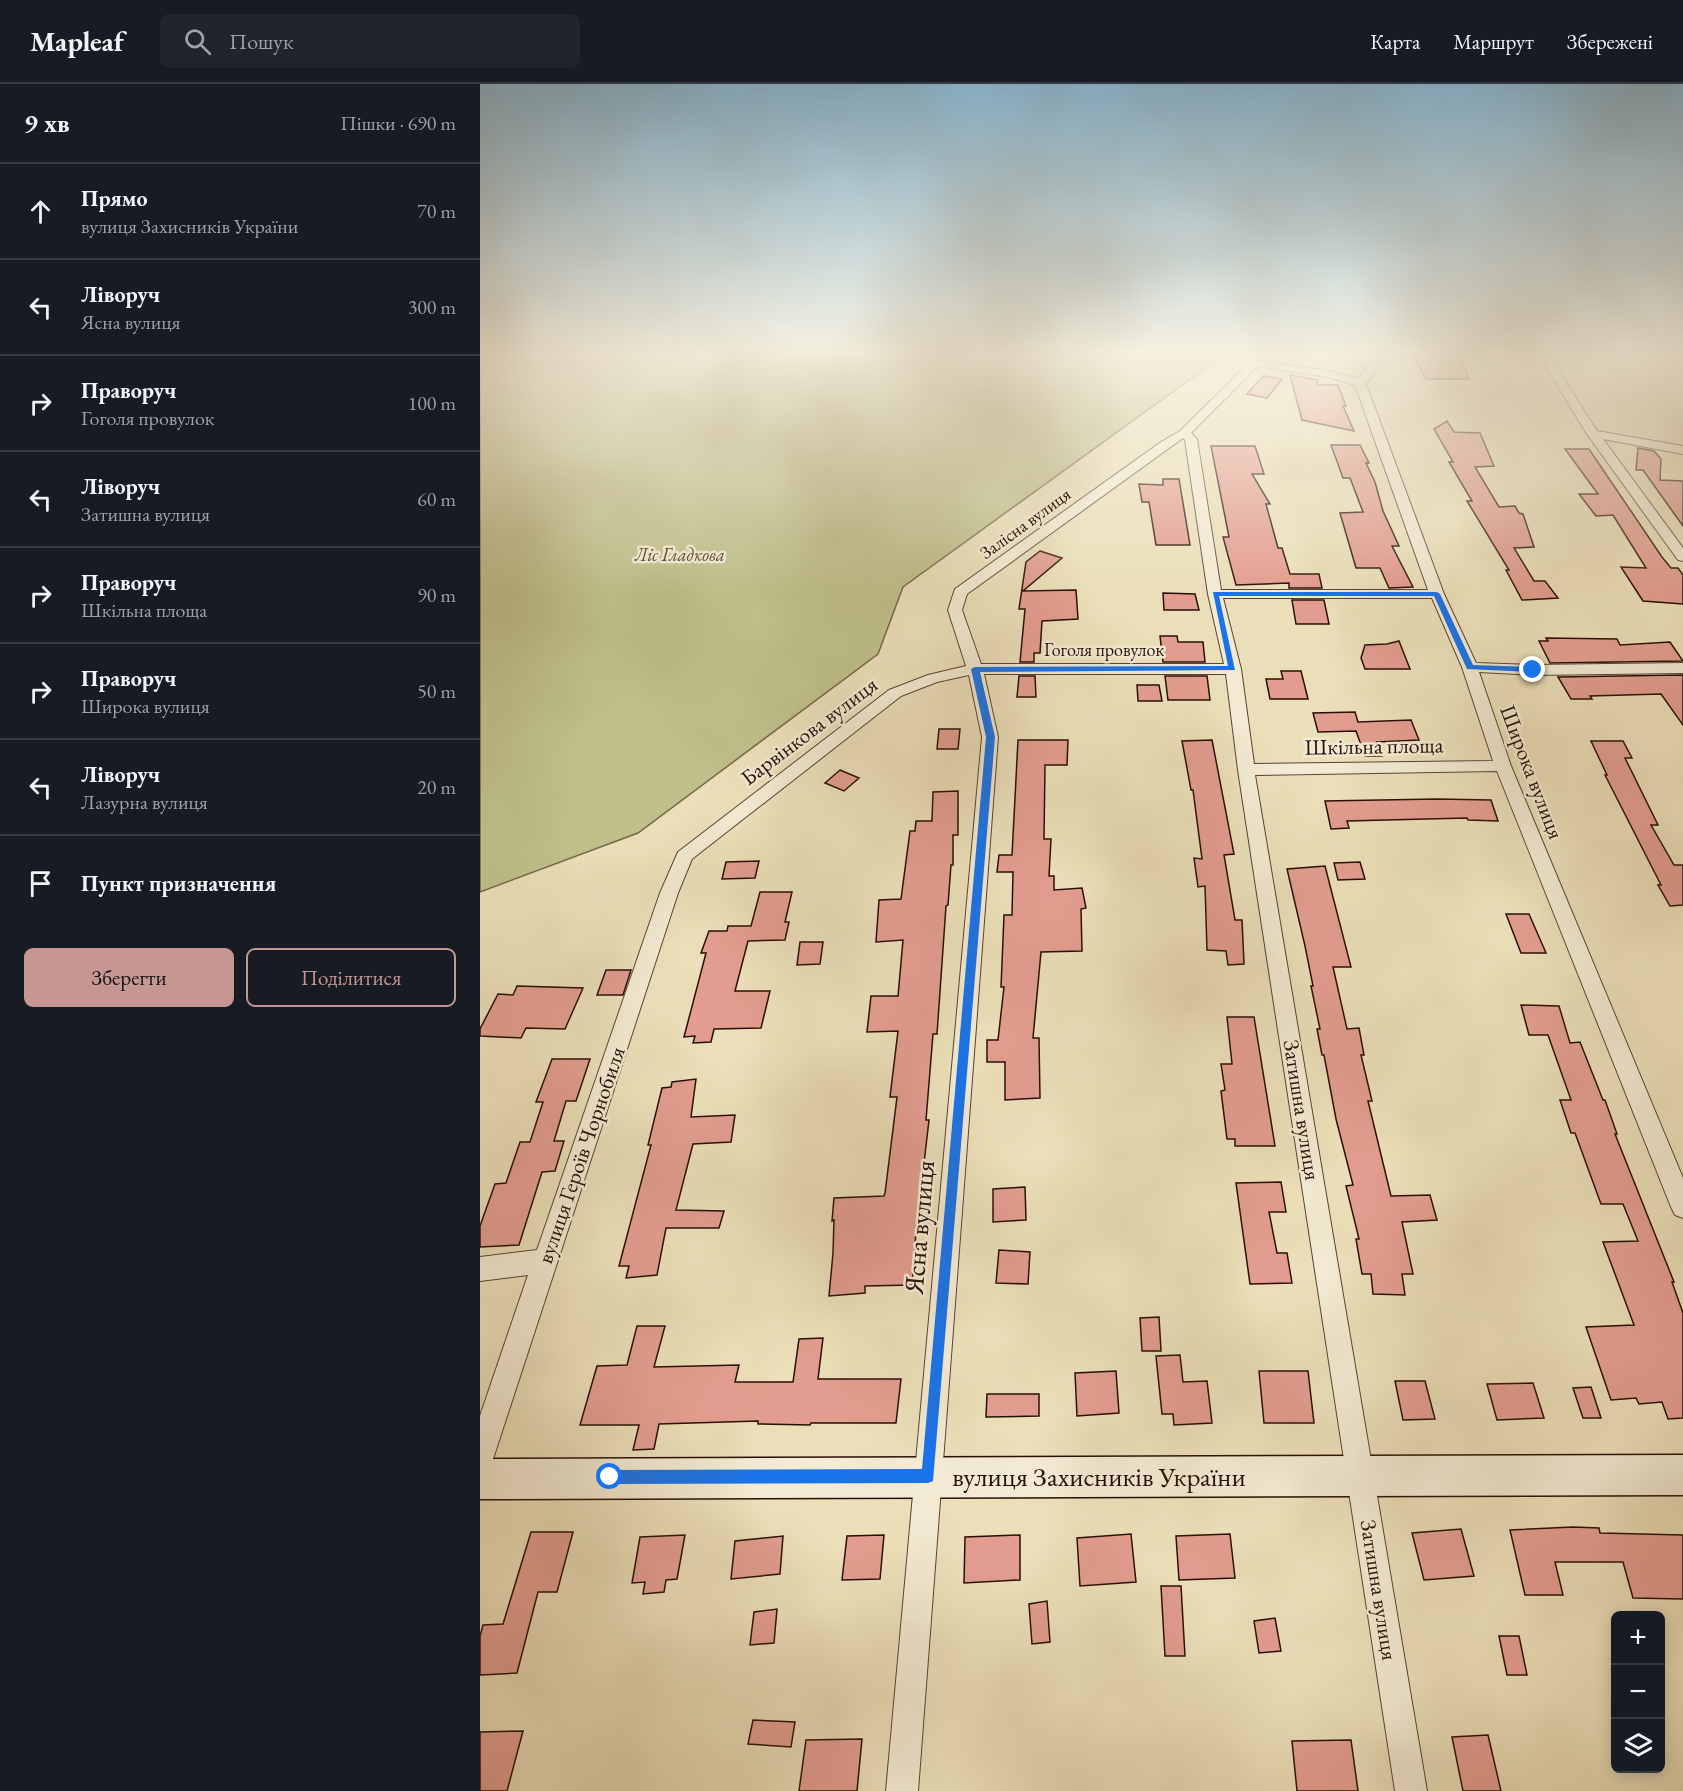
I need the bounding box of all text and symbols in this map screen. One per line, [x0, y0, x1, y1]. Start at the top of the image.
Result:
search box [160, 14, 580, 68]
text: Mapleaf [30, 23, 124, 59]
icon: search [181, 25, 214, 58]
text: Пошук [229, 27, 293, 56]
text: Карта [1370, 28, 1420, 55]
text: Маршрут [1453, 28, 1534, 55]
text: Збережені [1567, 28, 1653, 55]
text: 9 хв [24, 106, 70, 140]
text: Пішки · 690 m [340, 110, 456, 136]
text: Прямо [81, 184, 148, 213]
icon: ahead [24, 195, 57, 228]
text: 70 m [417, 198, 456, 224]
text: вулиця Захисників України [81, 213, 298, 239]
text: Ліворуч [81, 280, 160, 309]
icon: left [24, 291, 57, 324]
text: 300 m [408, 294, 456, 320]
text: Ясна вулиця [81, 309, 181, 335]
text: Праворуч [81, 376, 177, 405]
icon: right [24, 387, 57, 420]
text: 100 m [408, 390, 456, 416]
text: Гоголя провулок [81, 405, 214, 431]
text: Ліворуч [81, 472, 160, 501]
street label: Залісна вулиця [975, 482, 1075, 564]
icon: left [24, 483, 57, 516]
text: 60 m [417, 486, 456, 512]
text: Затишна вулиця [81, 501, 210, 527]
park label: Ліс Гладкова [634, 543, 725, 566]
text: Праворуч [81, 568, 177, 597]
icon: right [24, 579, 57, 612]
text: 90 m [417, 582, 456, 608]
text: Шкільна площа [81, 597, 207, 623]
street label: Гоголя провулок [1044, 638, 1164, 661]
route end [1519, 656, 1545, 682]
text: Праворуч [81, 664, 177, 693]
street label: Барвінкова вулиця [735, 670, 883, 792]
icon: right [24, 675, 57, 708]
text: 50 m [417, 678, 456, 704]
text: Широка вулиця [81, 693, 210, 719]
street label: Широка вулиця [1493, 701, 1571, 843]
street label: Шкільна площа [1304, 730, 1444, 762]
text: Ліворуч [81, 760, 160, 789]
icon: left [24, 771, 57, 804]
text: 20 m [417, 774, 456, 800]
text: Лазурна вулиця [81, 789, 208, 815]
icon: arrive [24, 867, 57, 900]
text: Пункт призначення [81, 869, 276, 898]
button: Зберегти [24, 948, 234, 1007]
button: Поділитися [246, 948, 456, 1007]
street label: Затишна вулиця [1277, 1038, 1327, 1183]
street label: вулиця Героїв Чорнобиля [530, 1043, 632, 1267]
street label: Ясна вулиця [896, 1159, 942, 1296]
street label: вулиця Захисників України [952, 1459, 1246, 1494]
route start [596, 1463, 622, 1489]
street label: Затишна вулиця [1354, 1518, 1404, 1663]
map controls [1611, 1611, 1665, 1773]
button: + [1611, 1611, 1665, 1665]
button: − [1611, 1665, 1665, 1719]
button: layers [1611, 1719, 1665, 1773]

